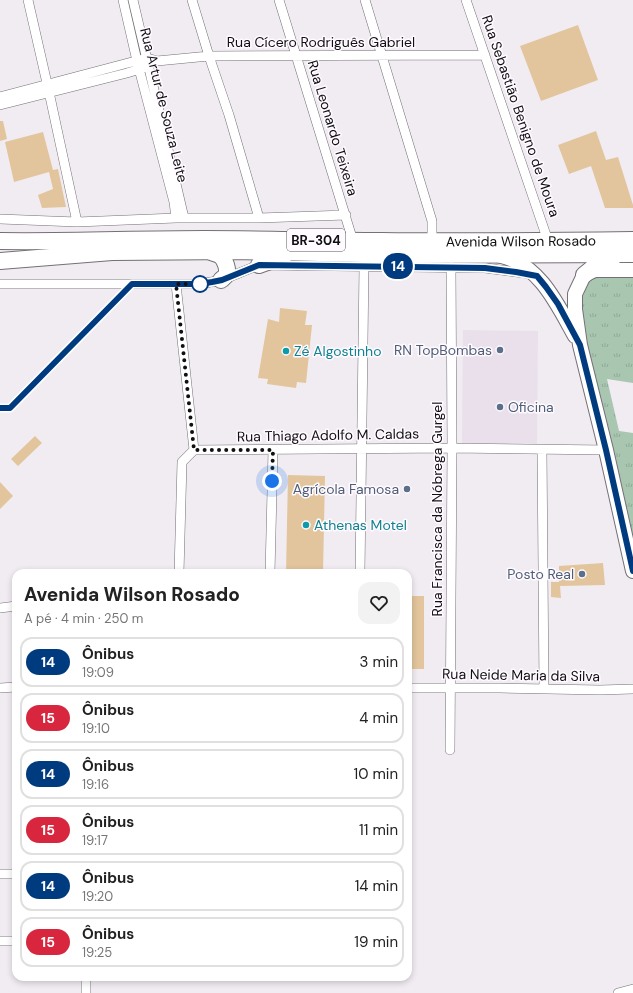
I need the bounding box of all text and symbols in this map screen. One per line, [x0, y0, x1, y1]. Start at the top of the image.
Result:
street label: Rua Sebastião Benigno de Moura [478, 13, 564, 219]
street label: Rua Artur de Souza Leite [136, 26, 192, 184]
street label: Rua Cícero Rodriguês Gabriel [227, 33, 415, 51]
street label: Rua Leonardo Teixeira [304, 58, 362, 198]
road number: BR-304 [287, 229, 345, 251]
street label: Avenida Wilson Rosado [446, 231, 596, 250]
line badge: 14 [380, 253, 416, 279]
text: 14 [391, 257, 405, 275]
unlabelled marker [191, 275, 209, 293]
place label: RN TopBombas [394, 341, 492, 359]
place label: Zé Algostinho [294, 342, 381, 360]
marker: RN TopBombas [495, 345, 505, 355]
marker: Zé Algostinho [281, 346, 291, 356]
place label: Oficina [508, 398, 554, 416]
street label: Rua Francisca da Nóbrega Gurgel [428, 402, 446, 616]
marker: Oficina [495, 402, 505, 412]
street label: Rua Thiago Adolfo M. Caldas [237, 424, 419, 446]
your location [262, 471, 282, 491]
place label: Agrícola Famosa [293, 480, 399, 498]
marker: Agrícola Famosa [402, 484, 412, 494]
place label: Athenas Motel [314, 516, 407, 534]
marker: Athenas Motel [301, 520, 311, 530]
place label: Posto Real [507, 565, 574, 583]
marker: Posto Real [577, 569, 587, 579]
text: Avenida Wilson Rosado [24, 582, 240, 607]
button: heart [358, 582, 400, 624]
text: A pé · 4 min · 250 m [24, 610, 143, 627]
text: Ônibus [82, 644, 134, 664]
text: 3 min [360, 652, 398, 672]
text: 14 [41, 653, 55, 671]
text: 19:09 [82, 664, 114, 681]
street label: Rua Neide Maria da Silva [442, 665, 600, 685]
text: Ônibus [82, 700, 134, 720]
text: 4 min [359, 708, 398, 728]
text: 15 [41, 709, 55, 727]
text: 19:10 [82, 720, 110, 737]
text: Ônibus [82, 756, 134, 776]
text: 10 min [353, 764, 398, 784]
text: 14 [41, 765, 55, 783]
text: 19:16 [82, 776, 109, 793]
text: Ônibus [82, 812, 134, 832]
text: 11 min [359, 820, 398, 840]
text: 15 [41, 821, 55, 839]
text: 19:17 [82, 832, 108, 849]
text: Ônibus [82, 868, 134, 888]
text: 14 min [355, 876, 398, 896]
text: 14 [41, 877, 55, 895]
text: 19:20 [82, 888, 113, 905]
text: Ônibus [82, 924, 134, 944]
text: 19 min [354, 932, 398, 952]
text: 15 [41, 933, 55, 951]
text: 19:25 [82, 944, 112, 961]

